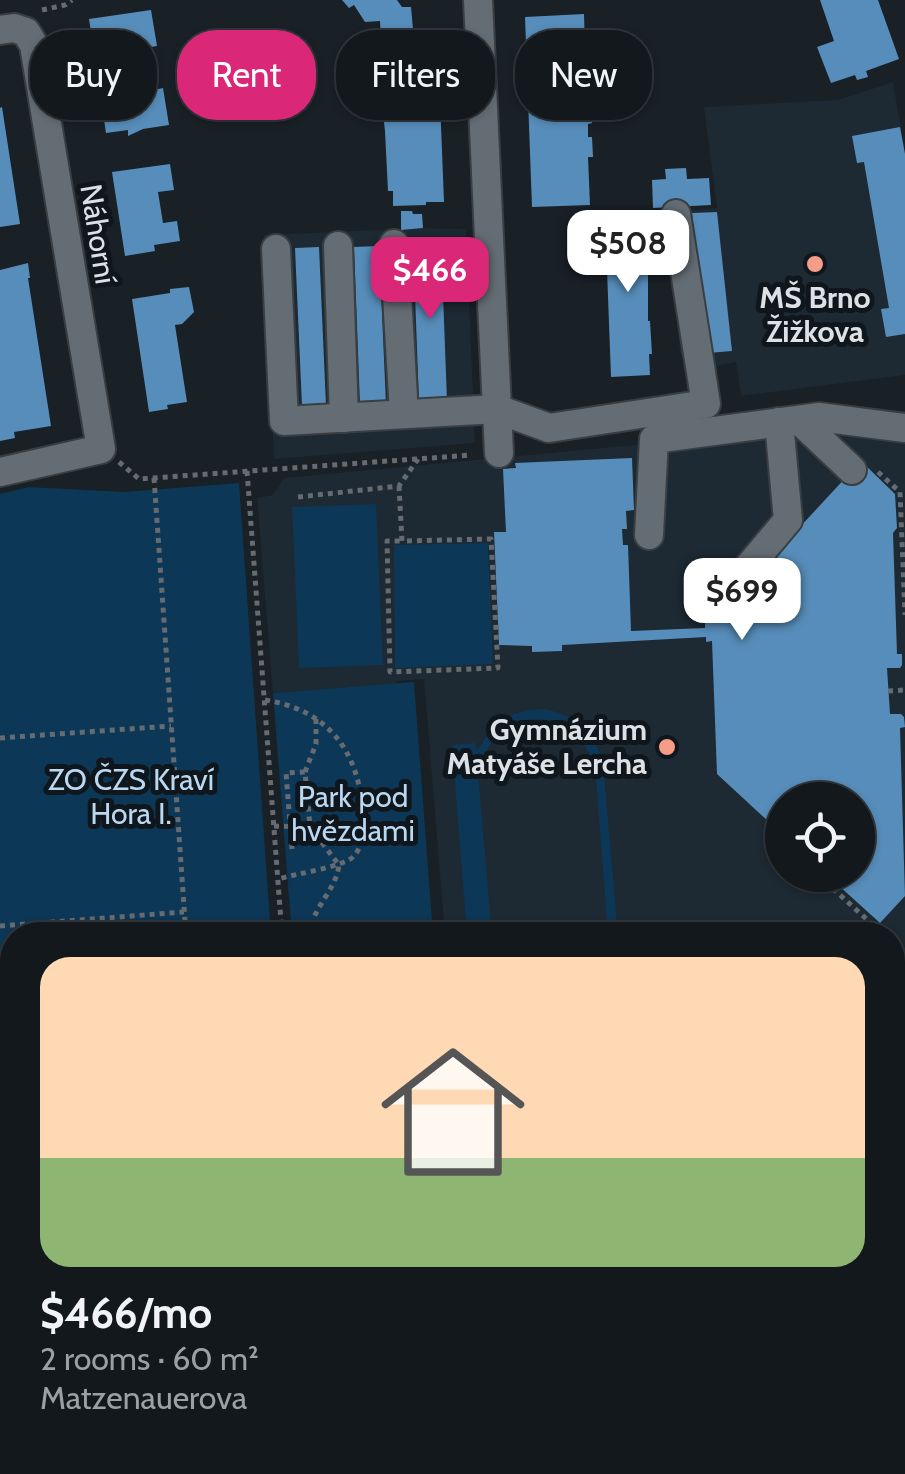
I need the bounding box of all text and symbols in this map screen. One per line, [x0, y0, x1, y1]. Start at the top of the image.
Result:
chip: Buy [30, 30, 157, 120]
chip: Rent [177, 30, 316, 120]
chip: Filters [336, 30, 495, 120]
chip: New [515, 30, 652, 120]
street label: Náhorní [72, 181, 125, 286]
pin: $508 [569, 210, 687, 295]
text: $508 [589, 223, 667, 262]
pin: $466 [371, 237, 489, 322]
text: $466 [393, 250, 467, 289]
marker: MŠ Brno Žižkova [804, 253, 826, 275]
place label: MŠ Brno Žižkova [759, 279, 871, 350]
pin: $699 [683, 558, 801, 643]
text: $699 [706, 571, 778, 610]
place label: Gymnázium Matyáše Lercha [446, 711, 647, 782]
marker: Gymnázium Matyáše Lercha [656, 736, 678, 758]
park label: ZO ČZS Kraví Hora I. [48, 761, 214, 832]
park label: Park pod hvězdami [291, 778, 415, 849]
map controls [765, 782, 875, 892]
button: locate [765, 782, 875, 892]
icon: home [363, 1022, 543, 1202]
text: $466/mo [40, 1287, 212, 1339]
text: 2 rooms · 60 m² [40, 1339, 259, 1378]
text: Matzenauerova [40, 1378, 247, 1417]

